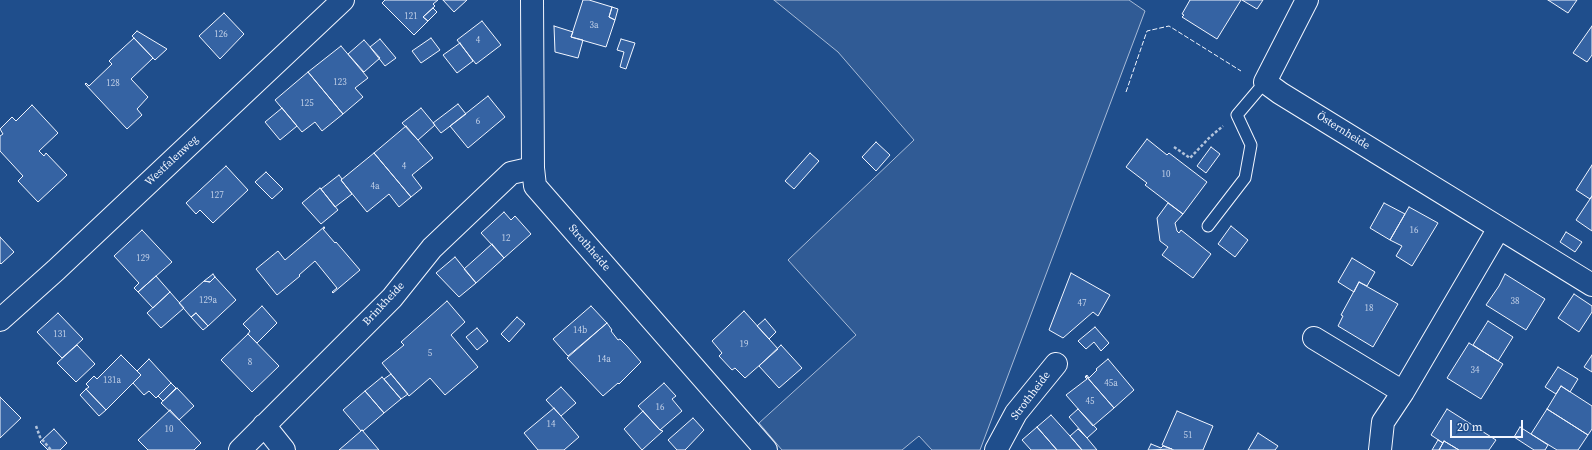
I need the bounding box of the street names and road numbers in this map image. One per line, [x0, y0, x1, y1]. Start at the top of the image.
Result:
street label: Östernheide [1314, 109, 1372, 153]
street label: Westfalenweg [143, 133, 201, 189]
street label: Strothheide [565, 222, 613, 274]
street label: Brinkheide [360, 279, 408, 329]
street label: Strothheide [1009, 369, 1053, 423]

